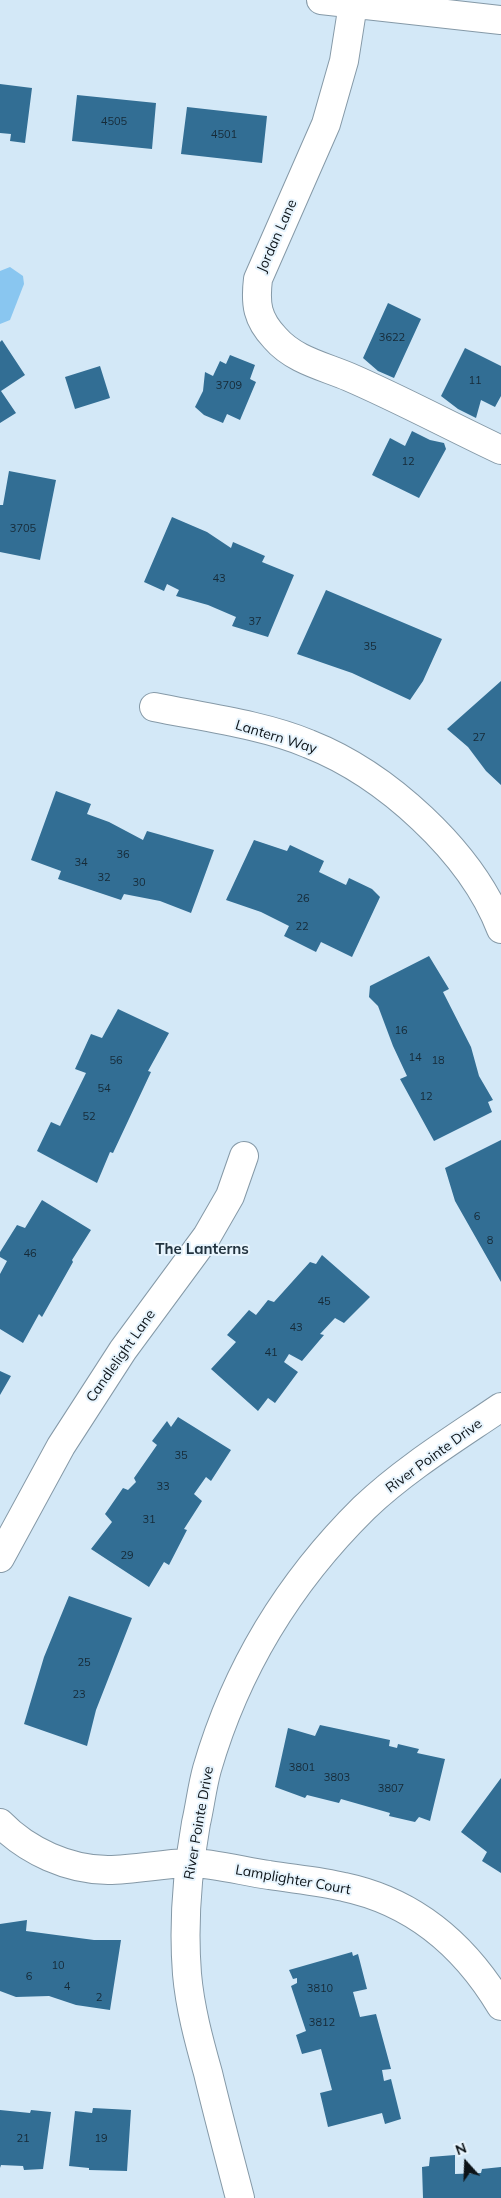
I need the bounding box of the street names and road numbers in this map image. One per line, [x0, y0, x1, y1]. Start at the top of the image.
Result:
street label: Jordan Lane [253, 197, 301, 275]
street label: Lantern Way [233, 717, 319, 757]
street label: Candlelight Lane [83, 1307, 159, 1405]
street label: River Pointe Drive [383, 1415, 485, 1497]
street label: River Pointe Drive [181, 1765, 217, 1881]
street label: Lamplighter Court [234, 1862, 352, 1898]

